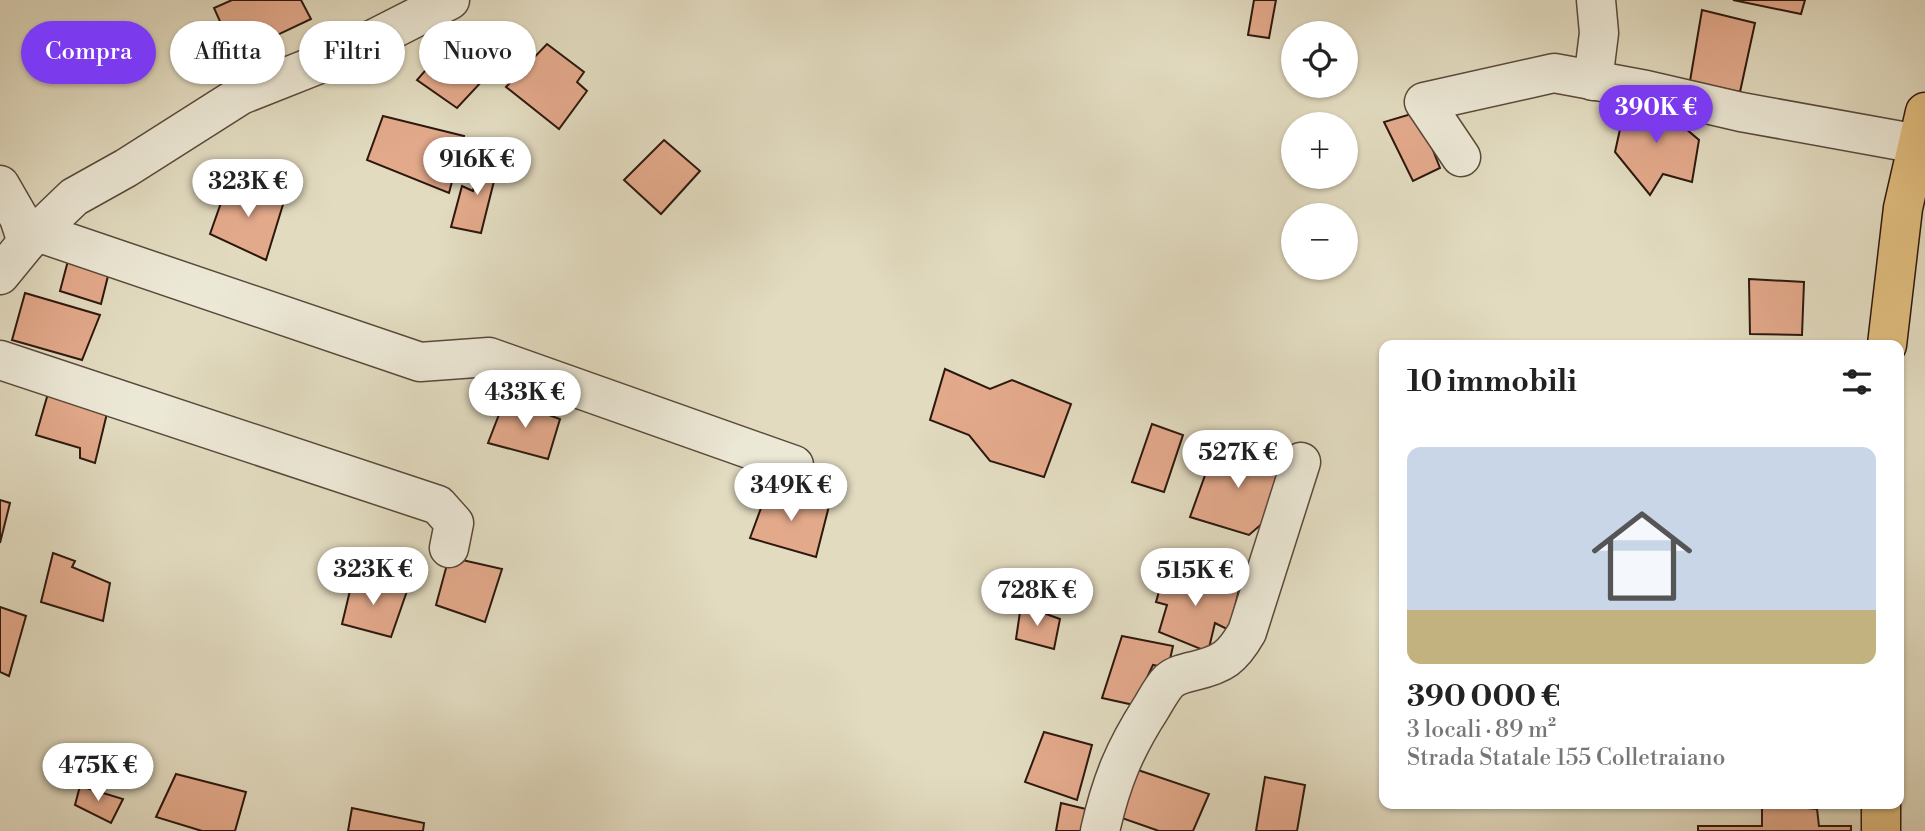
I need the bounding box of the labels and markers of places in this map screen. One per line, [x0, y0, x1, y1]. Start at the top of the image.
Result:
pin: 390K € [1599, 86, 1713, 145]
pin: 916K € [420, 138, 534, 197]
pin: 323K € [191, 160, 305, 219]
pin: 433K € [468, 370, 582, 430]
pin: 527K € [1181, 430, 1295, 490]
pin: 349K € [734, 463, 848, 523]
pin: 323K € [316, 548, 430, 607]
pin: 515K € [1138, 548, 1252, 608]
pin: 728K € [980, 568, 1094, 628]
pin: 475K € [41, 744, 155, 803]

